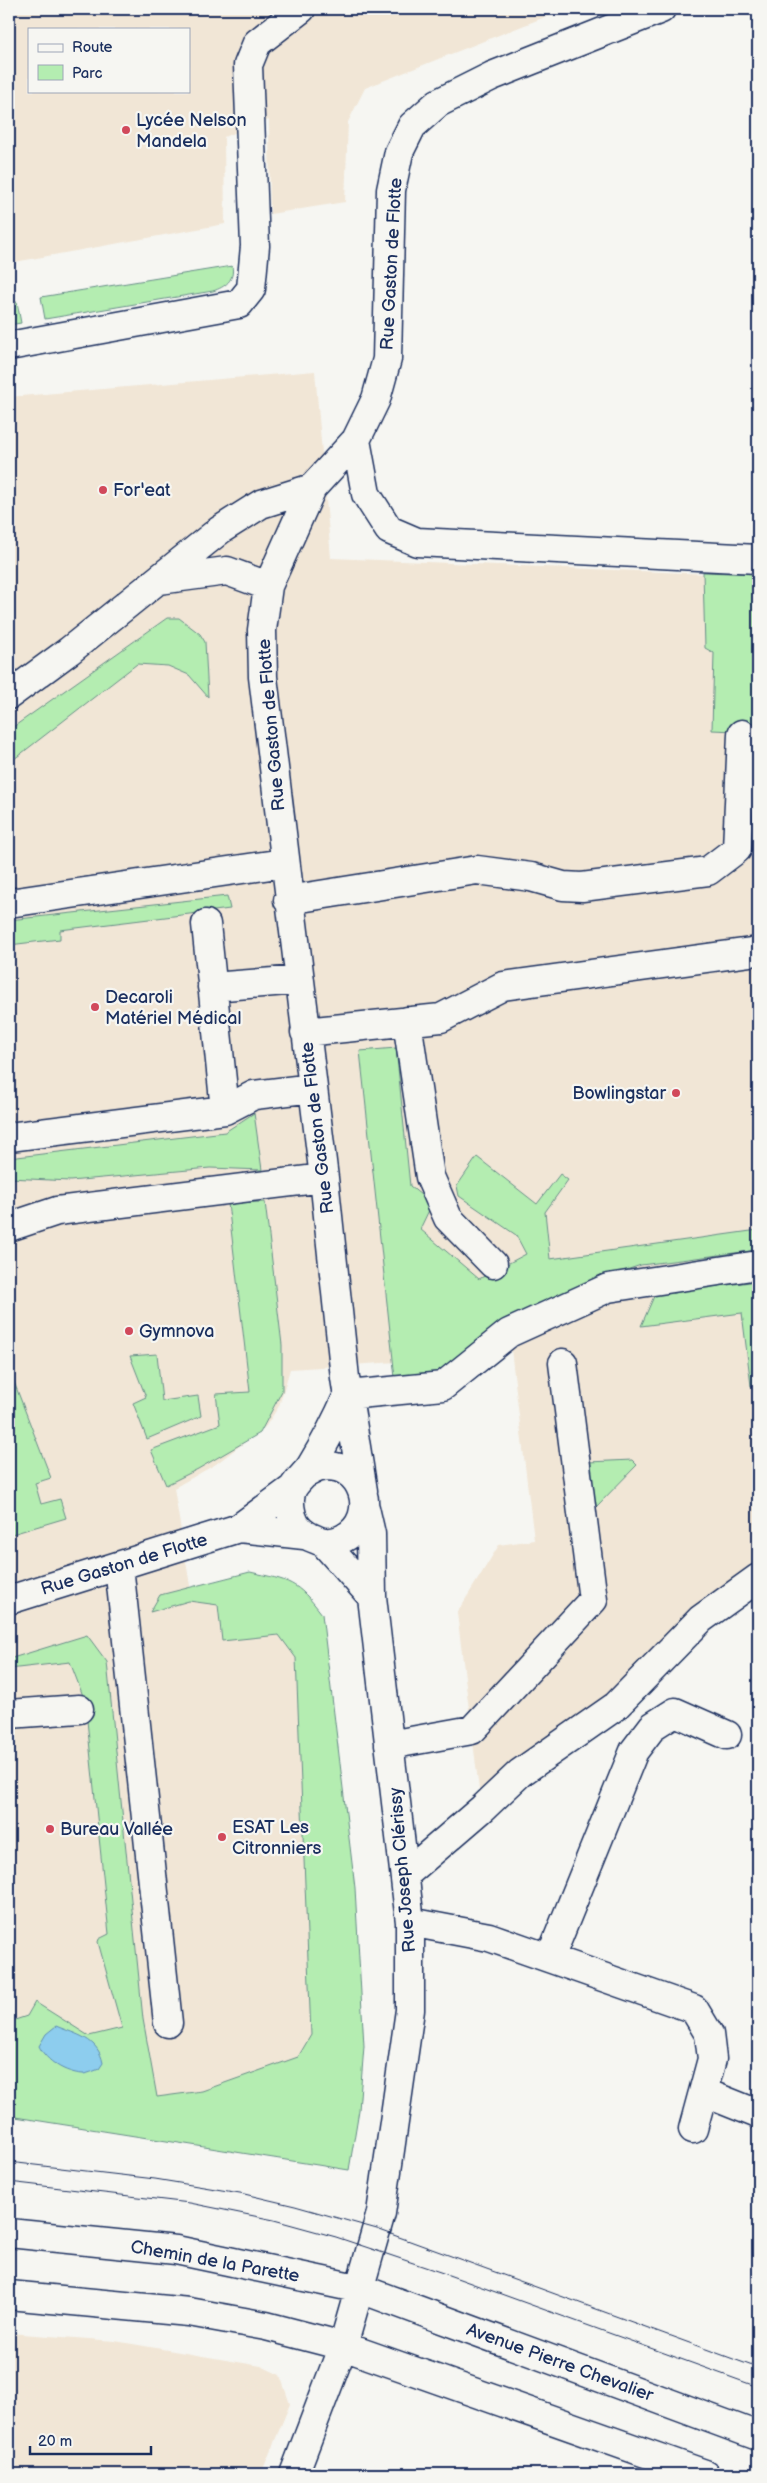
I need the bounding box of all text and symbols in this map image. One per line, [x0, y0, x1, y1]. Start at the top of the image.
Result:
legend [28, 28, 190, 92]
text: Route [72, 38, 113, 57]
text: Parc [72, 64, 102, 83]
place label: Lycée Nelson Mandela [136, 110, 247, 152]
marker: Lycée Nelson Mandela [120, 124, 132, 136]
street label: Rue Gaston de Flotte [376, 177, 407, 351]
place label: For'eat [113, 480, 171, 501]
marker: For'eat [97, 484, 109, 496]
street label: Rue Gaston de Flotte [253, 638, 289, 812]
place label: Decaroli Matériel Médical [105, 987, 241, 1029]
marker: Decaroli Matériel Médical [89, 1001, 101, 1013]
street label: Rue Gaston de Flotte [297, 1041, 338, 1215]
place label: Bowlingstar [572, 1083, 666, 1104]
marker: Bowlingstar [670, 1087, 682, 1099]
place label: Gymnova [139, 1321, 214, 1342]
marker: Gymnova [123, 1325, 135, 1337]
street label: Rue Gaston de Flotte [38, 1529, 210, 1600]
street label: Rue Joseph Clérissy [385, 1786, 420, 1953]
place label: ESAT Les Citronniers [232, 1817, 322, 1859]
place label: Bureau Vallée [60, 1819, 173, 1840]
marker: Bureau Vallée [44, 1823, 56, 1835]
marker: ESAT Les Citronniers [216, 1831, 228, 1843]
street label: Chemin de la Parette [129, 2236, 301, 2287]
street label: Avenue Pierre Chevalier [464, 2319, 656, 2406]
scale bar [30, 2423, 151, 2455]
text: 20 m [38, 2432, 72, 2451]

